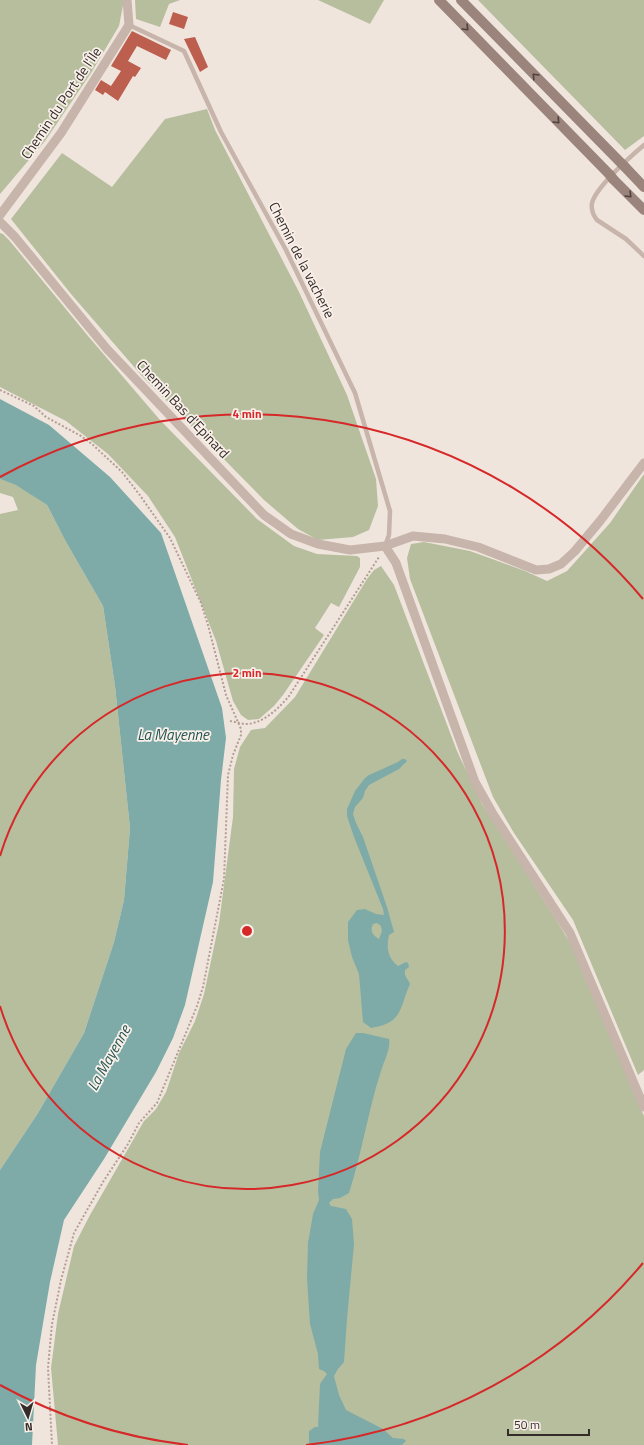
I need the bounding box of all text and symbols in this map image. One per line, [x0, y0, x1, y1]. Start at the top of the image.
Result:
one-way arrow [461, 23, 469, 31]
street label: Chemin du Port de l'Île [15, 42, 106, 163]
one-way arrow [532, 73, 540, 81]
one-way arrow [552, 116, 560, 124]
one-way arrow [624, 190, 632, 198]
street label: Chemin de la vacherie [264, 198, 341, 321]
street label: Chemin Bas d'Epinard [132, 355, 235, 463]
text: 4 min [232, 404, 262, 423]
text: 2 min [232, 663, 262, 682]
water label: La Mayenne [137, 723, 210, 746]
centre of rings [240, 924, 254, 938]
water label: La Mayenne [81, 1020, 137, 1095]
north arrow [8, 1397, 48, 1437]
scale bar [508, 1411, 589, 1437]
text: 50 m [514, 1415, 540, 1434]
text: N [24, 1419, 33, 1435]

